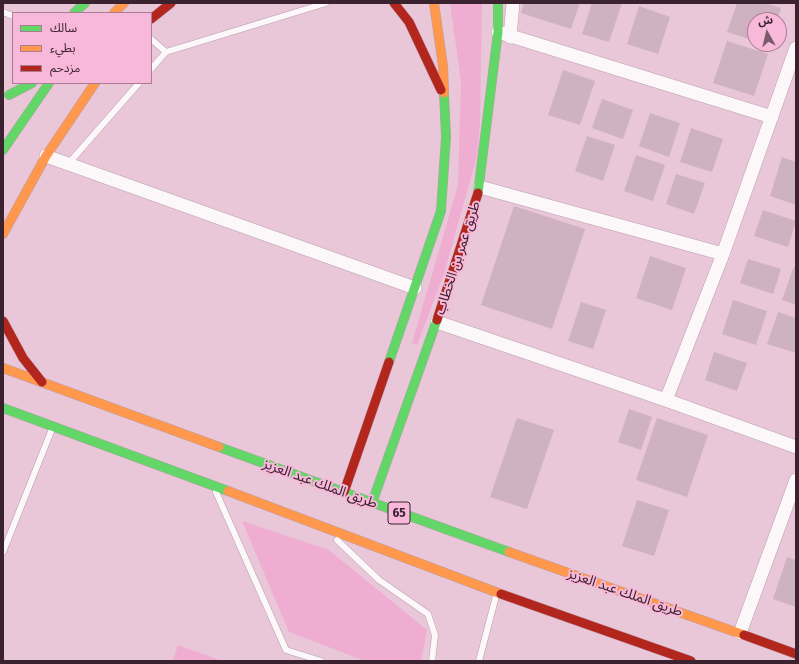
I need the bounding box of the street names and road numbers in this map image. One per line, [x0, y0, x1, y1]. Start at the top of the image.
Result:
street label: طريق عمر بن الخطاب [432, 199, 484, 317]
street label: طريق الملك عبد العزيز [260, 455, 380, 513]
road number: 65 [388, 502, 410, 524]
street label: طريق الملك عبد العزيز [565, 565, 685, 621]

